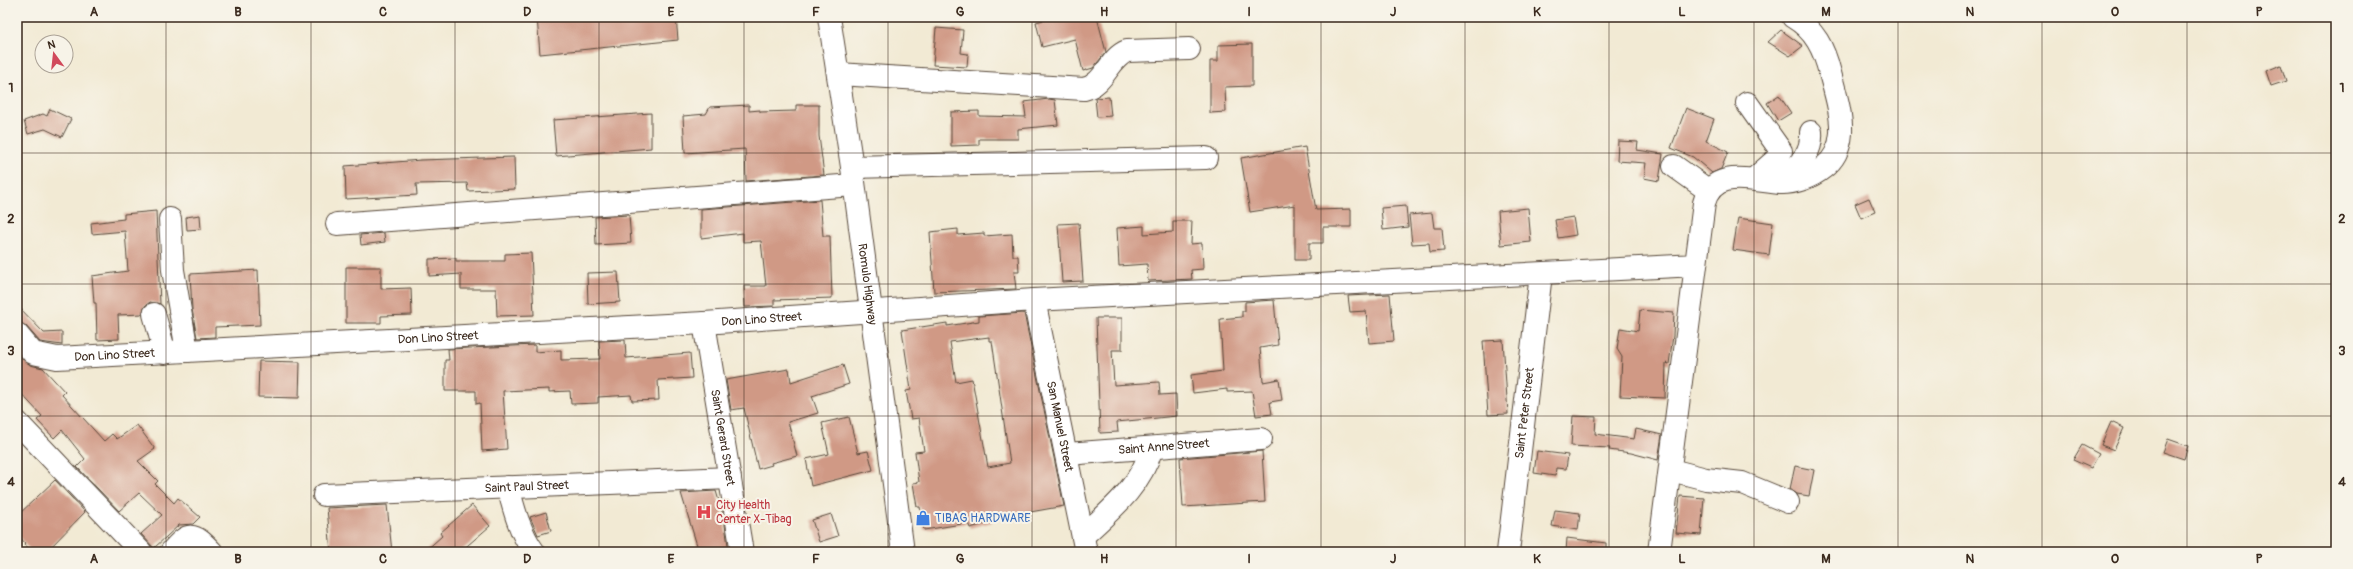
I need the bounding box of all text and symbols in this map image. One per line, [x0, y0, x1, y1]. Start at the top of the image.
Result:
text: A [90, 4, 99, 20]
text: B [234, 4, 242, 20]
text: C [379, 4, 387, 20]
text: D [523, 4, 531, 20]
text: E [668, 4, 675, 20]
text: F [812, 4, 820, 20]
text: G [956, 4, 965, 20]
text: H [1100, 4, 1108, 20]
text: I [1247, 4, 1251, 20]
text: J [1390, 4, 1396, 20]
text: K [1533, 4, 1541, 20]
text: L [1678, 4, 1686, 20]
text: M [1821, 4, 1831, 20]
text: N [1966, 4, 1975, 20]
text: O [2111, 4, 2120, 20]
text: P [2255, 4, 2263, 20]
north arrow [34, 34, 74, 74]
text: N [46, 37, 57, 52]
text: 1 [8, 80, 14, 96]
text: 1 [2339, 80, 2345, 96]
text: 2 [7, 211, 15, 227]
text: 2 [2338, 211, 2346, 227]
street label: Romulo Highway [854, 243, 880, 326]
street label: Don Lino Street [721, 309, 803, 330]
street label: Don Lino Street [397, 328, 479, 348]
text: 3 [7, 343, 15, 359]
text: 3 [2338, 343, 2346, 359]
street label: Don Lino Street [74, 346, 155, 365]
street label: Saint Peter Street [1512, 367, 1538, 459]
street label: San Manuel Street [1043, 380, 1076, 473]
street label: Saint Gerard Street [707, 388, 738, 487]
street label: Saint Anne Street [1118, 436, 1210, 458]
text: 4 [7, 474, 15, 490]
text: 4 [2338, 474, 2346, 490]
street label: Saint Paul Street [484, 478, 569, 496]
place label: City Health Center X-Tibag [716, 498, 792, 527]
hospital icon: City Health Center X-Tibag [695, 503, 713, 521]
shop icon: TIBAG HARDWARE [914, 509, 932, 527]
place label: TIBAG HARDWARE [935, 511, 1031, 526]
text: A [90, 551, 99, 567]
text: B [234, 551, 242, 567]
text: C [379, 551, 387, 567]
text: D [523, 551, 531, 567]
text: E [668, 551, 675, 567]
text: F [812, 551, 820, 567]
text: G [956, 551, 965, 567]
text: H [1100, 551, 1108, 567]
text: I [1247, 551, 1251, 567]
text: J [1390, 551, 1396, 567]
text: K [1533, 551, 1541, 567]
text: L [1678, 551, 1686, 567]
text: M [1821, 551, 1831, 567]
text: N [1966, 551, 1975, 567]
text: O [2111, 551, 2120, 567]
text: P [2255, 551, 2263, 567]

